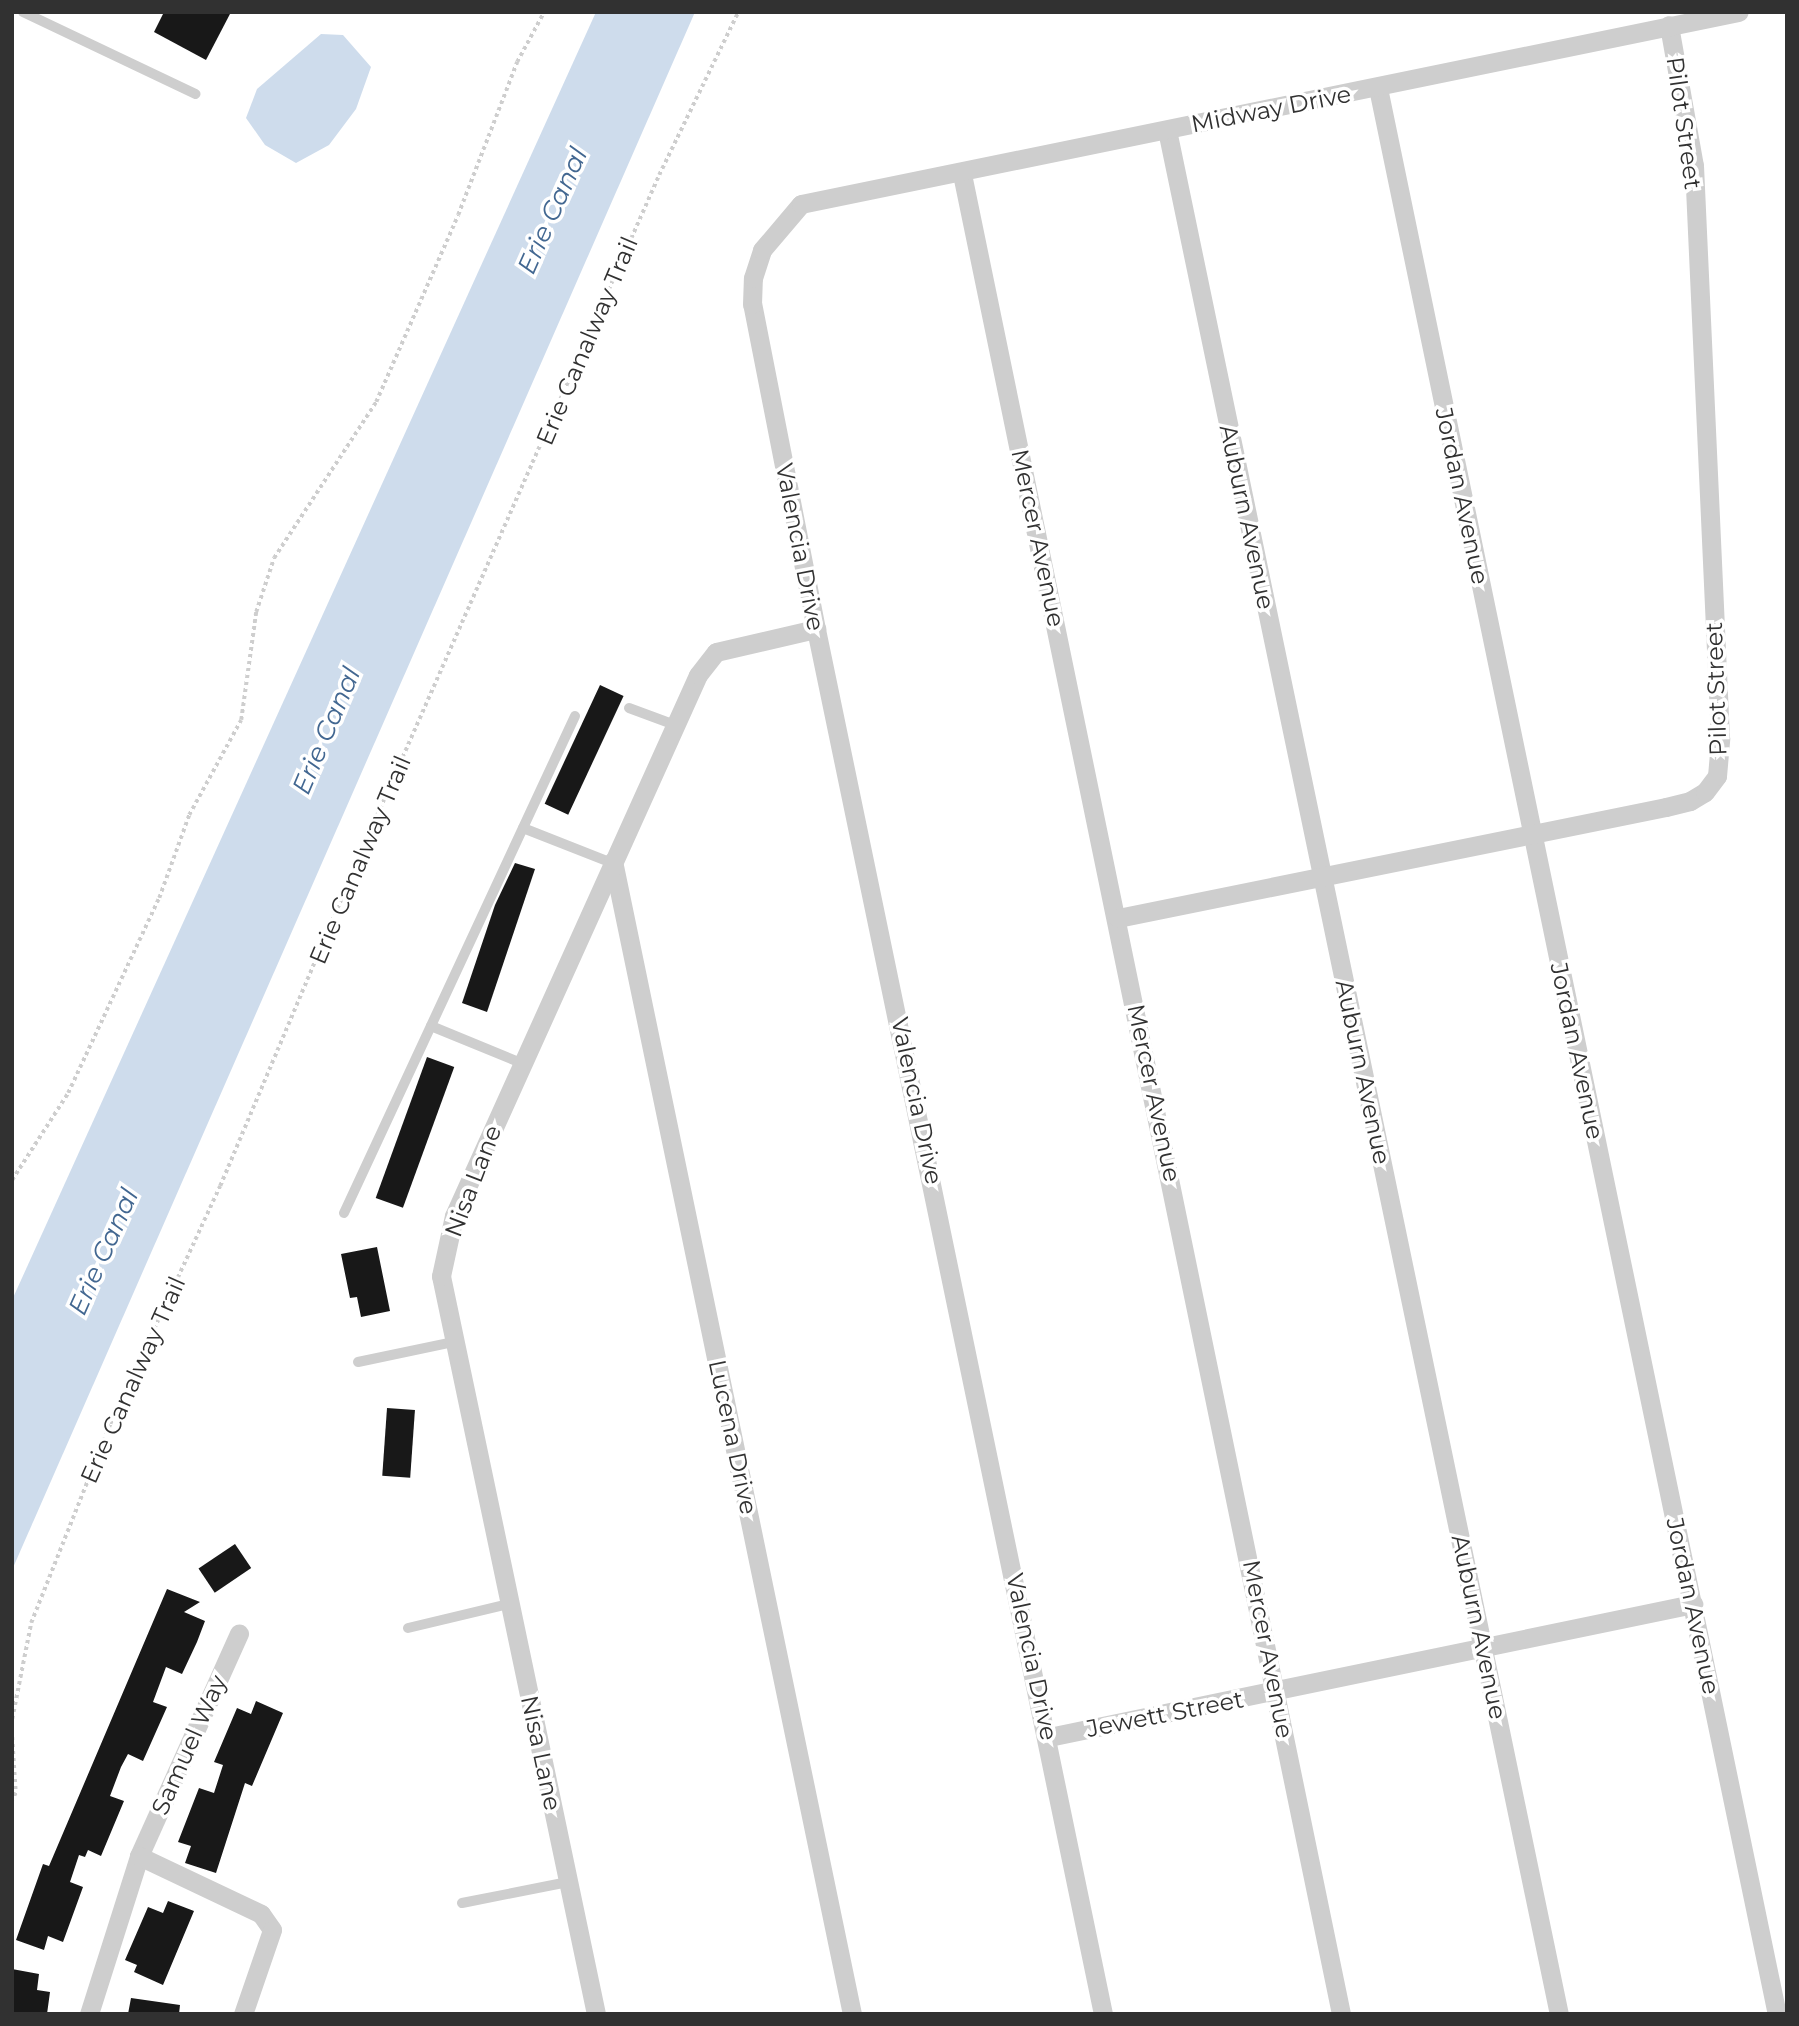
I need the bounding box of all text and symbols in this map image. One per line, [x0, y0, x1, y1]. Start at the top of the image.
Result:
street label: Pilot Street [1660, 55, 1708, 191]
street label: Midway Drive [1189, 79, 1353, 139]
water label: Erie Canal [511, 143, 595, 279]
street label: Erie Canalway Trail [530, 233, 644, 449]
street label: Jordan Avenue [1429, 405, 1495, 587]
street label: Auburn Avenue [1213, 422, 1281, 612]
street label: Mercer Avenue [1005, 446, 1071, 630]
street label: Valencia Drive [770, 461, 830, 633]
street label: Pilot Street [1699, 622, 1733, 756]
water label: Erie Canal [286, 663, 368, 799]
street label: Erie Canalway Trail [303, 752, 417, 968]
street label: Jordan Avenue [1544, 960, 1610, 1142]
street label: Auburn Avenue [1329, 977, 1397, 1167]
street label: Mercer Avenue [1121, 1001, 1187, 1185]
street label: Valencia Drive [885, 1015, 949, 1187]
street label: Nisa Lane [439, 1121, 507, 1241]
water label: Erie Canal [62, 1184, 146, 1320]
street label: Erie Canalway Trail [74, 1272, 192, 1488]
street label: Lucena Drive [703, 1357, 763, 1517]
street label: Jordan Avenue [1660, 1515, 1726, 1697]
street label: Auburn Avenue [1445, 1532, 1513, 1722]
street label: Mercer Avenue [1237, 1557, 1299, 1741]
street label: Valencia Drive [1000, 1571, 1064, 1743]
street label: Samuel Way [145, 1671, 233, 1819]
street label: Jewett Street [1084, 1685, 1246, 1743]
street label: Nisa Lane [515, 1693, 567, 1813]

